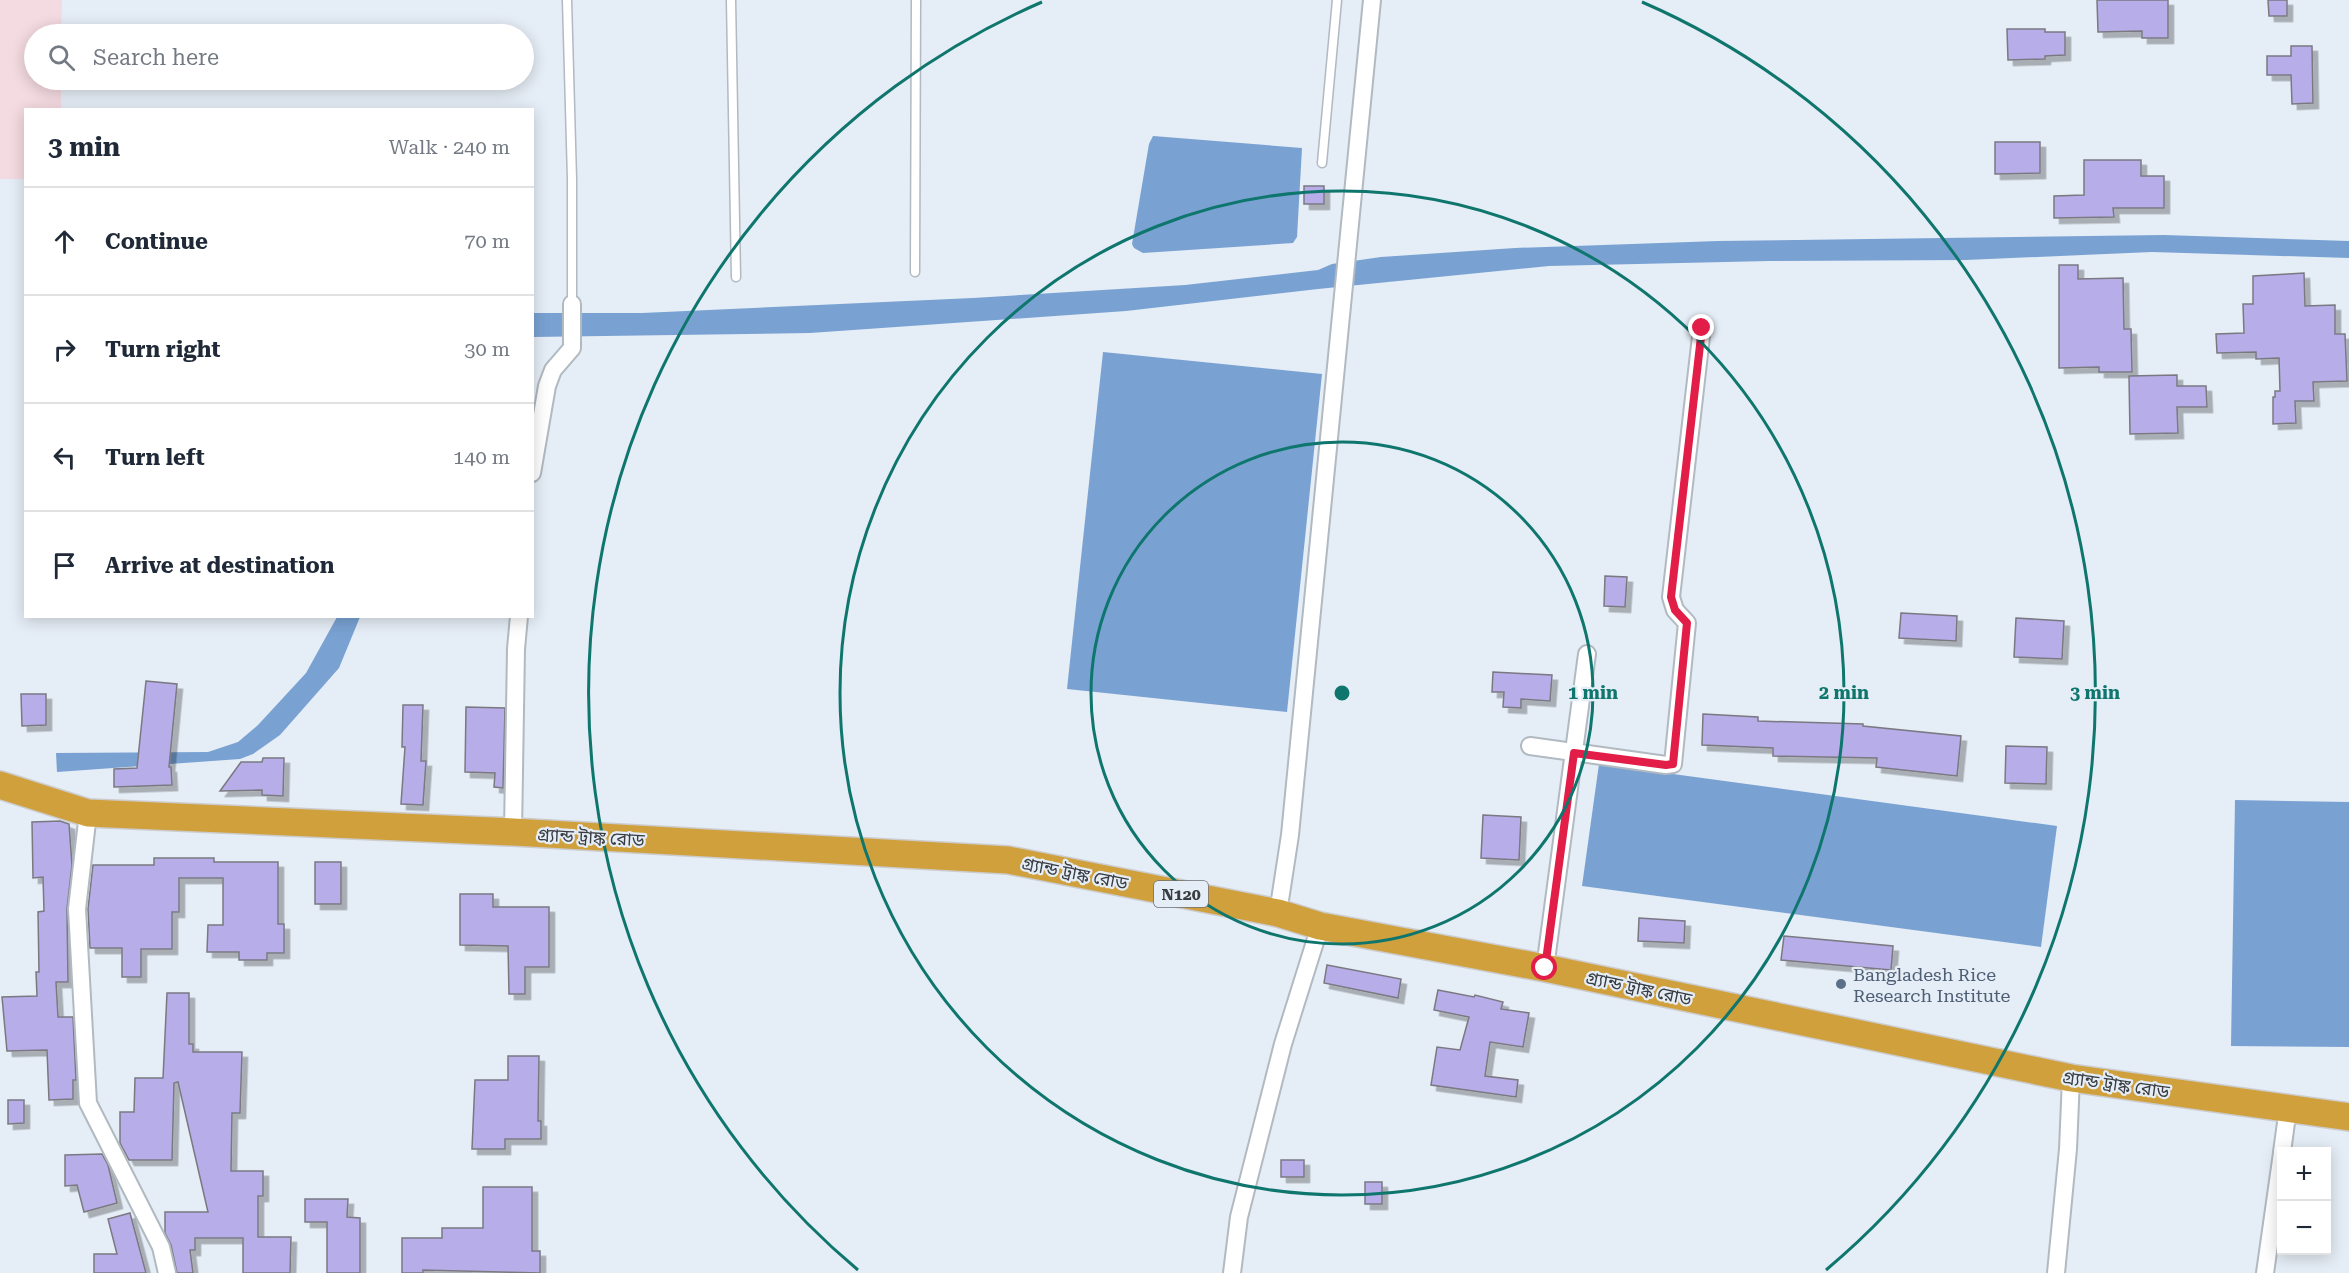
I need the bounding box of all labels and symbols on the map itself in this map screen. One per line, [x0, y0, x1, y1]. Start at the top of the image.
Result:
route end [1688, 314, 1714, 340]
text: 1 min [1568, 682, 1618, 703]
text: 2 min [1819, 682, 1869, 703]
text: 3 min [2070, 682, 2120, 703]
centre of rings [1332, 683, 1352, 703]
street label: গ্র্যান্ড ট্রাঙ্ক রোড [537, 824, 645, 850]
street label: গ্র্যান্ড ট্রাঙ্ক রোড [1020, 852, 1130, 894]
road number: N120 [1154, 881, 1208, 907]
route start [1531, 954, 1557, 980]
place label: Bangladesh Rice Research Institute [1853, 964, 2010, 1006]
street label: গ্র্যান্ড ট্রাঙ্ক রোড [1584, 967, 1694, 1009]
marker: Bangladesh Rice Research Institute [1834, 977, 1848, 991]
street label: গ্র্যান্ড ট্রাঙ্ক রোড [2061, 1066, 2171, 1102]

